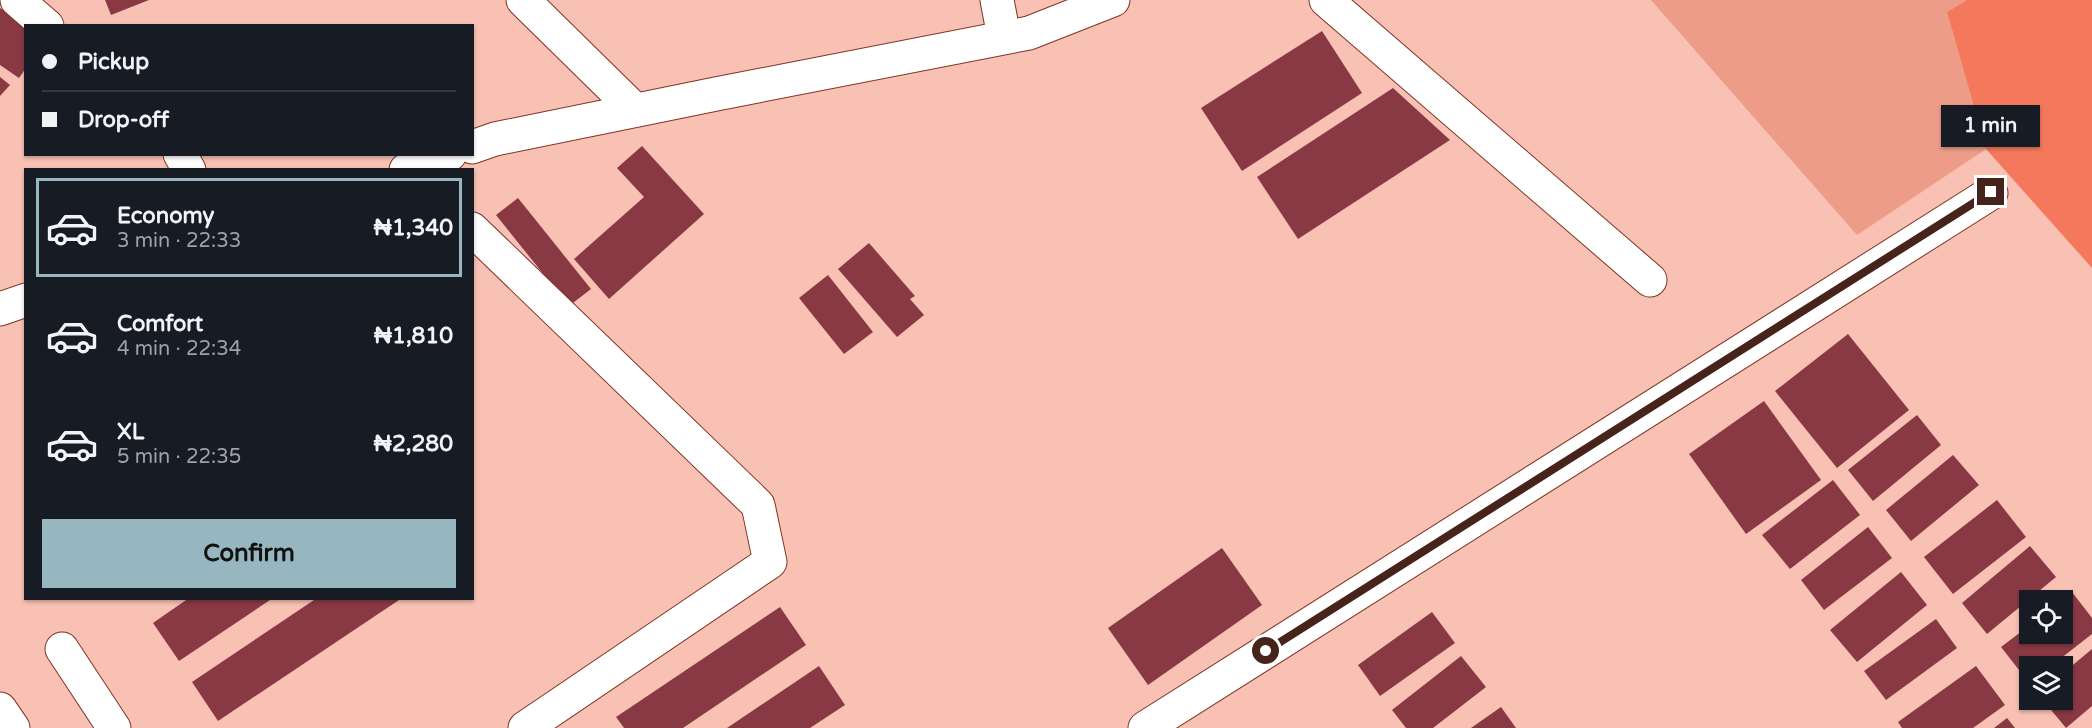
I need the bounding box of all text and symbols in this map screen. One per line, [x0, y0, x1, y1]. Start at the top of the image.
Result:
text: Pickup [78, 49, 149, 75]
callout: 1 min [1942, 105, 2040, 147]
text: Drop-off [78, 107, 169, 133]
text: 1 min [1964, 114, 2017, 138]
route end [1977, 178, 2004, 205]
icon: car [45, 201, 99, 255]
text: Economy [117, 203, 214, 229]
text: ₦1,340 [374, 215, 453, 241]
text: 3 min · 22:33 [117, 229, 241, 253]
icon: car [45, 309, 99, 363]
text: Comfort [117, 311, 203, 337]
text: ₦1,810 [374, 323, 453, 349]
text: 4 min · 22:34 [117, 337, 241, 361]
icon: car [45, 417, 99, 471]
text: XL [117, 419, 144, 445]
text: ₦2,280 [374, 431, 453, 457]
text: 5 min · 22:35 [117, 445, 241, 469]
button: Confirm [42, 519, 456, 588]
map controls [2019, 590, 2073, 710]
button: locate [2019, 590, 2073, 644]
route start [1252, 637, 1279, 664]
button: layers [2019, 656, 2073, 710]

